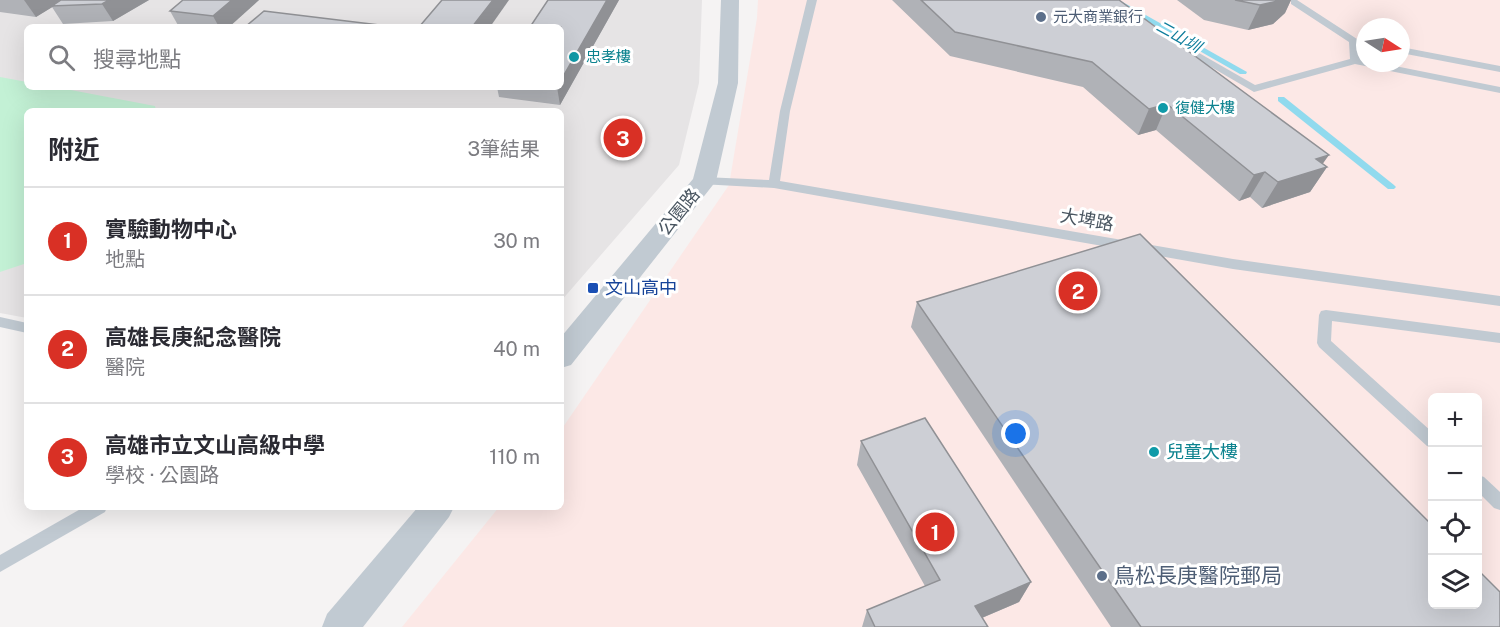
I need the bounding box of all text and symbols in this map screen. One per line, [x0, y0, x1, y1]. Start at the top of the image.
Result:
place label: 元大商業銀行 [1053, 8, 1143, 25]
marker: 元大商業銀行 [1034, 10, 1048, 24]
water label: 二山圳 [1153, 16, 1206, 57]
north arrow [1356, 18, 1410, 72]
search box [24, 24, 564, 90]
icon: search [45, 41, 78, 74]
text: 搜尋地點 [93, 46, 181, 72]
place label: 忠孝樓 [586, 48, 631, 65]
marker: 忠孝樓 [567, 50, 581, 64]
place label: 復健大樓 [1175, 99, 1235, 116]
marker: 復健大樓 [1156, 101, 1170, 115]
pin: 3 [604, 116, 642, 160]
text: 附近 [48, 134, 100, 165]
text: 3筆結果 [467, 137, 540, 161]
street label: 公園路 [653, 184, 704, 239]
street label: 大埤路 [1059, 204, 1115, 235]
text: 實驗動物中心 [105, 216, 237, 242]
text: 1 [63, 229, 72, 253]
text: 30 m [493, 229, 540, 253]
text: 地點 [105, 247, 145, 271]
pin: 2 [1058, 268, 1098, 314]
place label: 文山高中 [605, 277, 677, 298]
marker: 文山高中 [586, 281, 600, 295]
text: 高雄長庚紀念醫院 [105, 324, 281, 350]
text: 2 [61, 337, 74, 361]
text: 40 m [493, 337, 540, 361]
text: 醫院 [105, 355, 145, 379]
map controls [1428, 393, 1482, 609]
button: + [1428, 393, 1482, 447]
your location [1001, 419, 1030, 448]
text: 高雄市立文山高級中學 [105, 432, 325, 458]
place label: 兒童大樓 [1166, 441, 1238, 462]
text: 3 [61, 445, 74, 469]
text: 110 m [489, 445, 540, 469]
marker: 兒童大樓 [1147, 445, 1161, 459]
button: − [1428, 447, 1482, 501]
text: 學校 · 公園路 [105, 463, 219, 487]
button: locate [1428, 501, 1482, 555]
pin: 1 [916, 510, 954, 554]
button: layers [1428, 555, 1482, 609]
place label: 鳥松長庚醫院郵局 [1114, 563, 1282, 588]
marker: 鳥松長庚醫院郵局 [1095, 569, 1109, 583]

